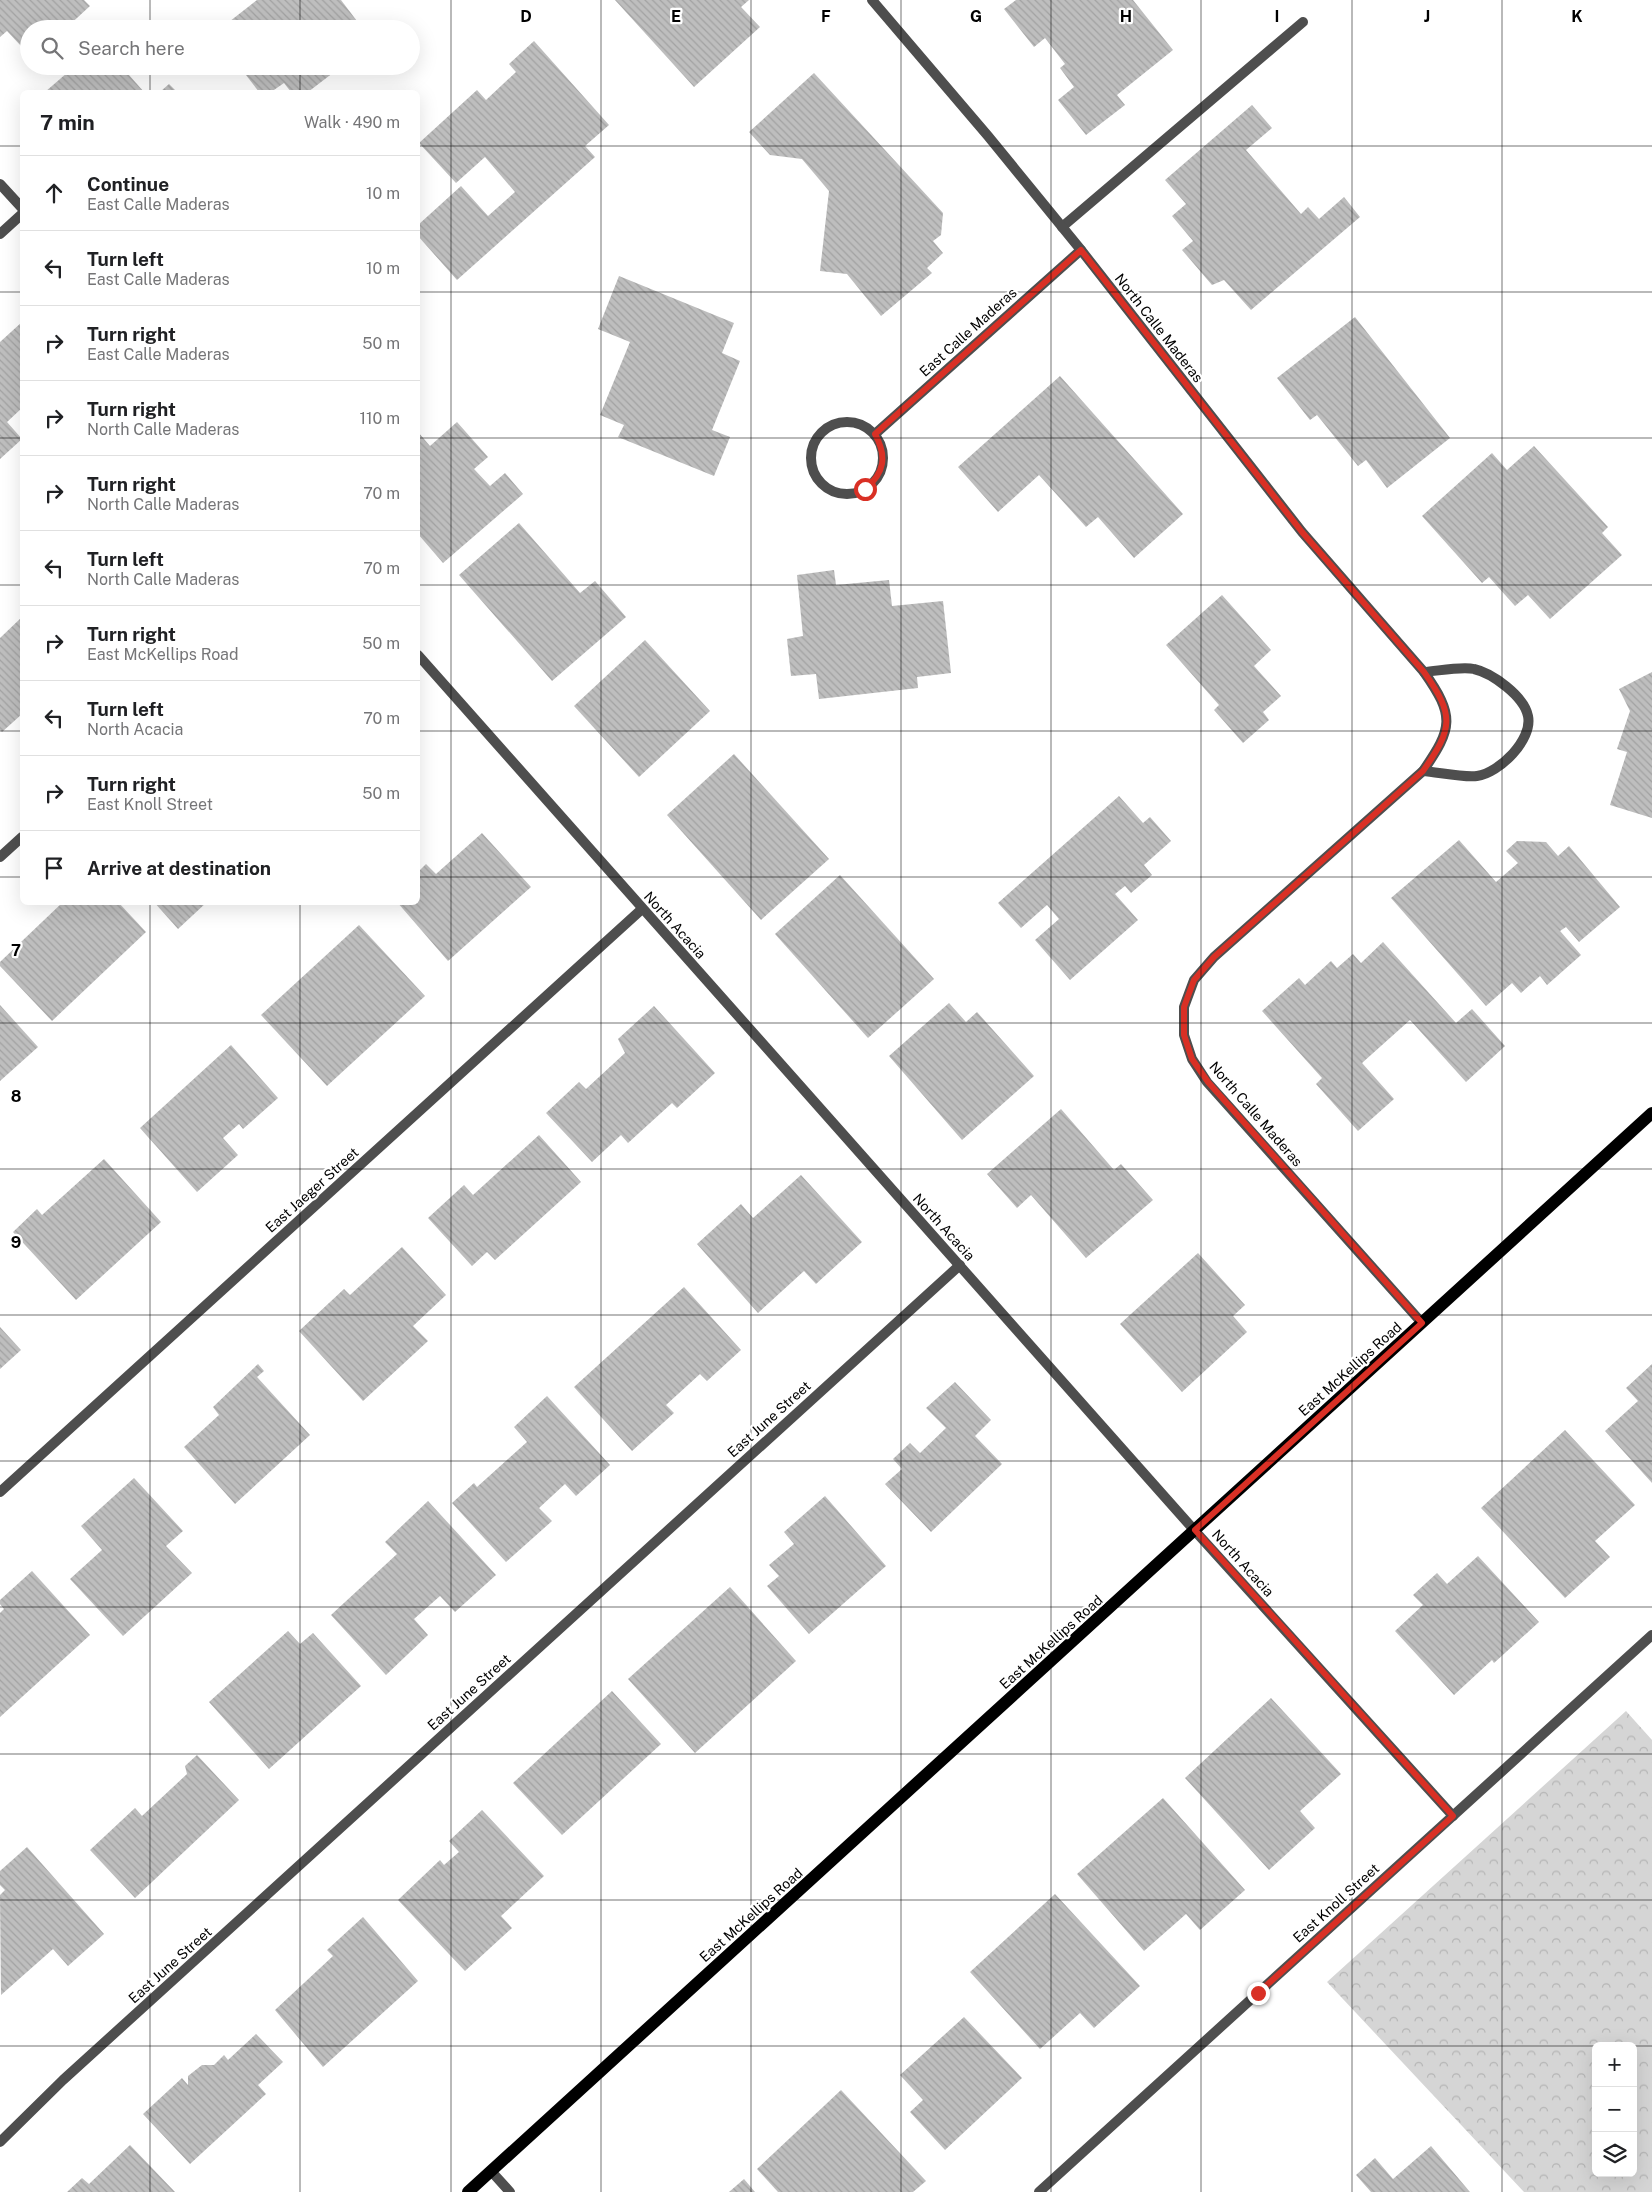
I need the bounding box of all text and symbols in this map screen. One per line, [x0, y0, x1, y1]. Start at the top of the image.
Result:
text: D [520, 7, 532, 26]
text: E [671, 7, 681, 26]
text: F [821, 7, 831, 26]
text: G [970, 7, 982, 26]
text: H [1120, 7, 1132, 26]
text: I [1275, 7, 1279, 26]
text: J [1424, 7, 1430, 26]
text: K [1571, 7, 1583, 26]
search box [20, 20, 420, 75]
icon: search [38, 34, 66, 62]
text: Search here [78, 37, 185, 59]
text: 7 min [40, 110, 95, 135]
text: Walk · 490 m [304, 113, 400, 132]
text: Continue [87, 173, 169, 195]
icon: ahead [40, 179, 68, 207]
text: 10 m [366, 184, 400, 203]
text: East Calle Maderas [87, 195, 230, 214]
text: Turn left [87, 248, 164, 270]
icon: left [40, 254, 68, 282]
text: 10 m [366, 259, 400, 278]
text: East Calle Maderas [87, 270, 230, 289]
street label: North Calle Maderas [1112, 271, 1206, 385]
street label: East Calle Maderas [916, 284, 1020, 380]
text: Turn right [87, 323, 176, 345]
icon: right [40, 329, 68, 357]
text: 50 m [362, 334, 400, 353]
text: East Calle Maderas [87, 345, 230, 364]
text: Turn right [87, 398, 176, 420]
icon: right [40, 404, 68, 432]
text: 110 m [359, 409, 400, 428]
text: North Calle Maderas [87, 420, 239, 439]
text: Turn right [87, 473, 176, 495]
route start [854, 478, 877, 501]
icon: right [40, 479, 68, 507]
text: 70 m [363, 484, 400, 503]
text: North Calle Maderas [87, 495, 239, 514]
text: Turn left [87, 548, 164, 570]
icon: left [40, 554, 68, 582]
text: 70 m [363, 559, 400, 578]
text: North Calle Maderas [87, 570, 239, 589]
text: Turn right [87, 623, 176, 645]
icon: right [40, 629, 68, 657]
text: 50 m [362, 634, 400, 653]
text: East McKellips Road [87, 645, 239, 664]
text: Turn left [87, 698, 164, 720]
icon: left [40, 704, 68, 732]
text: 70 m [363, 709, 400, 728]
text: North Acacia [87, 720, 183, 739]
text: Turn right [87, 773, 176, 795]
icon: right [40, 779, 68, 807]
text: 50 m [362, 784, 400, 803]
text: East Knoll Street [87, 795, 213, 814]
icon: arrive [40, 854, 68, 882]
text: Arrive at destination [87, 857, 271, 879]
street label: North Acacia [641, 888, 709, 962]
text: 7 [11, 941, 21, 960]
street label: North Calle Maderas [1206, 1058, 1306, 1170]
text: 8 [11, 1087, 22, 1106]
street label: East Jaeger Street [262, 1144, 362, 1236]
street label: North Acacia [910, 1190, 978, 1264]
text: 9 [11, 1233, 21, 1252]
street label: East McKellips Road [1295, 1319, 1405, 1419]
street label: East June Street [724, 1378, 814, 1460]
street label: North Acacia [1209, 1526, 1277, 1600]
street label: East McKellips Road [996, 1592, 1106, 1692]
street label: East June Street [424, 1651, 514, 1733]
street label: East Knoll Street [1290, 1860, 1382, 1946]
street label: East McKellips Road [696, 1865, 806, 1965]
street label: East June Street [125, 1924, 215, 2006]
route end [1247, 1982, 1270, 2005]
map controls [1592, 2042, 1637, 2177]
button: + [1592, 2042, 1637, 2087]
button: − [1592, 2087, 1637, 2132]
button: layers [1592, 2132, 1637, 2177]

